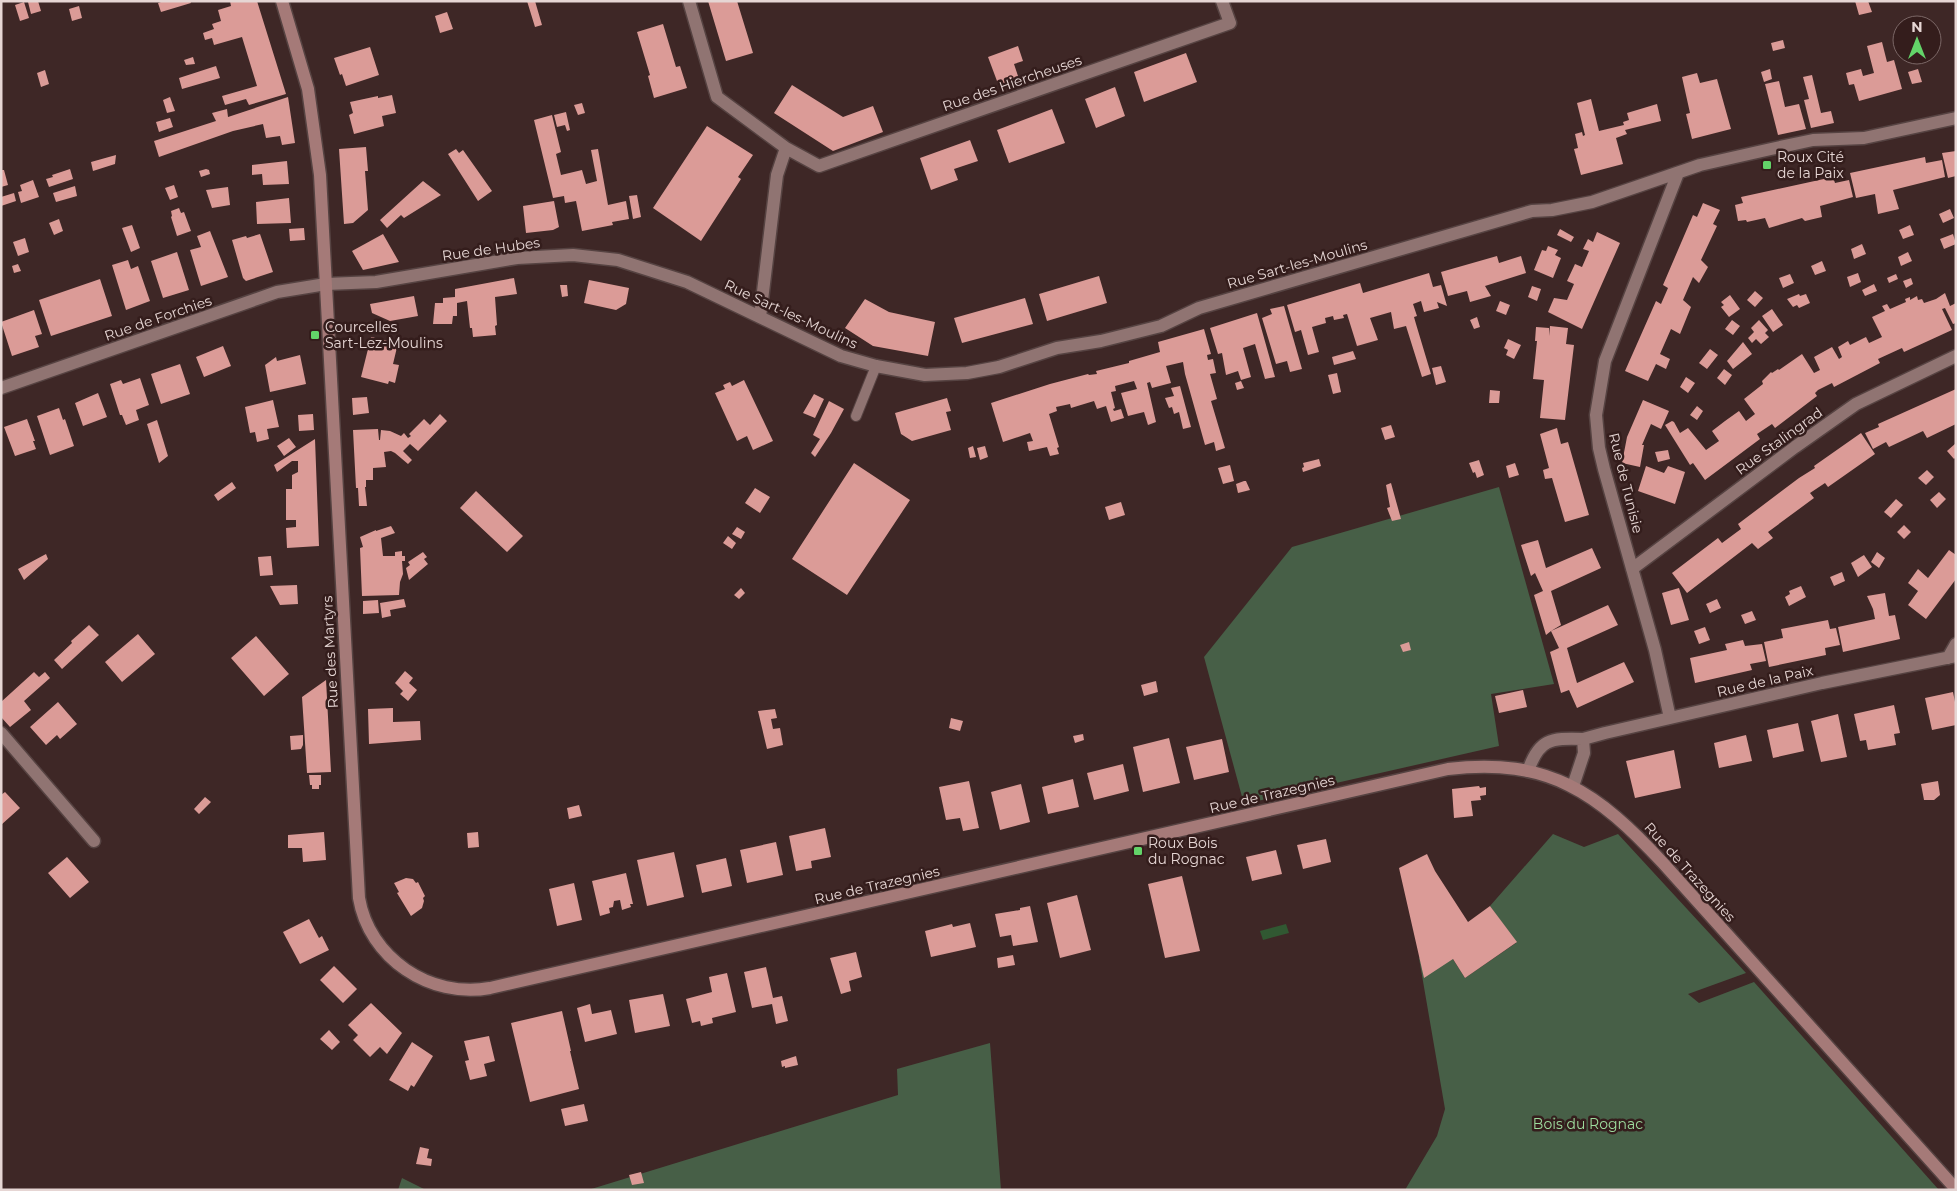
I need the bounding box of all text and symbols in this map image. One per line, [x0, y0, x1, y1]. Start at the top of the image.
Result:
north arrow [1892, 15, 1942, 65]
text: N [1911, 18, 1923, 36]
street label: Rue des Hiercheuses [940, 51, 1084, 115]
place label: Roux Cité de la Paix [1777, 148, 1844, 182]
marker: Roux Cité de la Paix [1761, 159, 1773, 171]
street label: Rue de Hubes [441, 233, 541, 265]
street label: Rue Sart-les-Moulins [1225, 235, 1369, 293]
street label: Rue Sart-les-Moulins [721, 275, 861, 353]
street label: Rue de Forchies [102, 291, 214, 345]
place label: Courcelles Sart-Lez-Moulins [325, 318, 443, 352]
marker: Courcelles Sart-Lez-Moulins [309, 329, 321, 341]
street label: Rue Stalingrad [1732, 403, 1826, 479]
street label: Rue de Tunisie [1605, 431, 1647, 535]
street label: Rue des Martyrs [318, 595, 342, 709]
street label: Rue de la Paix [1715, 661, 1815, 701]
street label: Rue de Trazegnies [1208, 771, 1337, 817]
street label: Rue de Trazegnies [1640, 818, 1740, 926]
place label: Roux Bois du Rognac [1148, 834, 1225, 868]
marker: Roux Bois du Rognac [1132, 845, 1144, 857]
street label: Rue de Trazegnies [813, 862, 942, 908]
park label: Bois du Rognac [1533, 1115, 1643, 1133]

